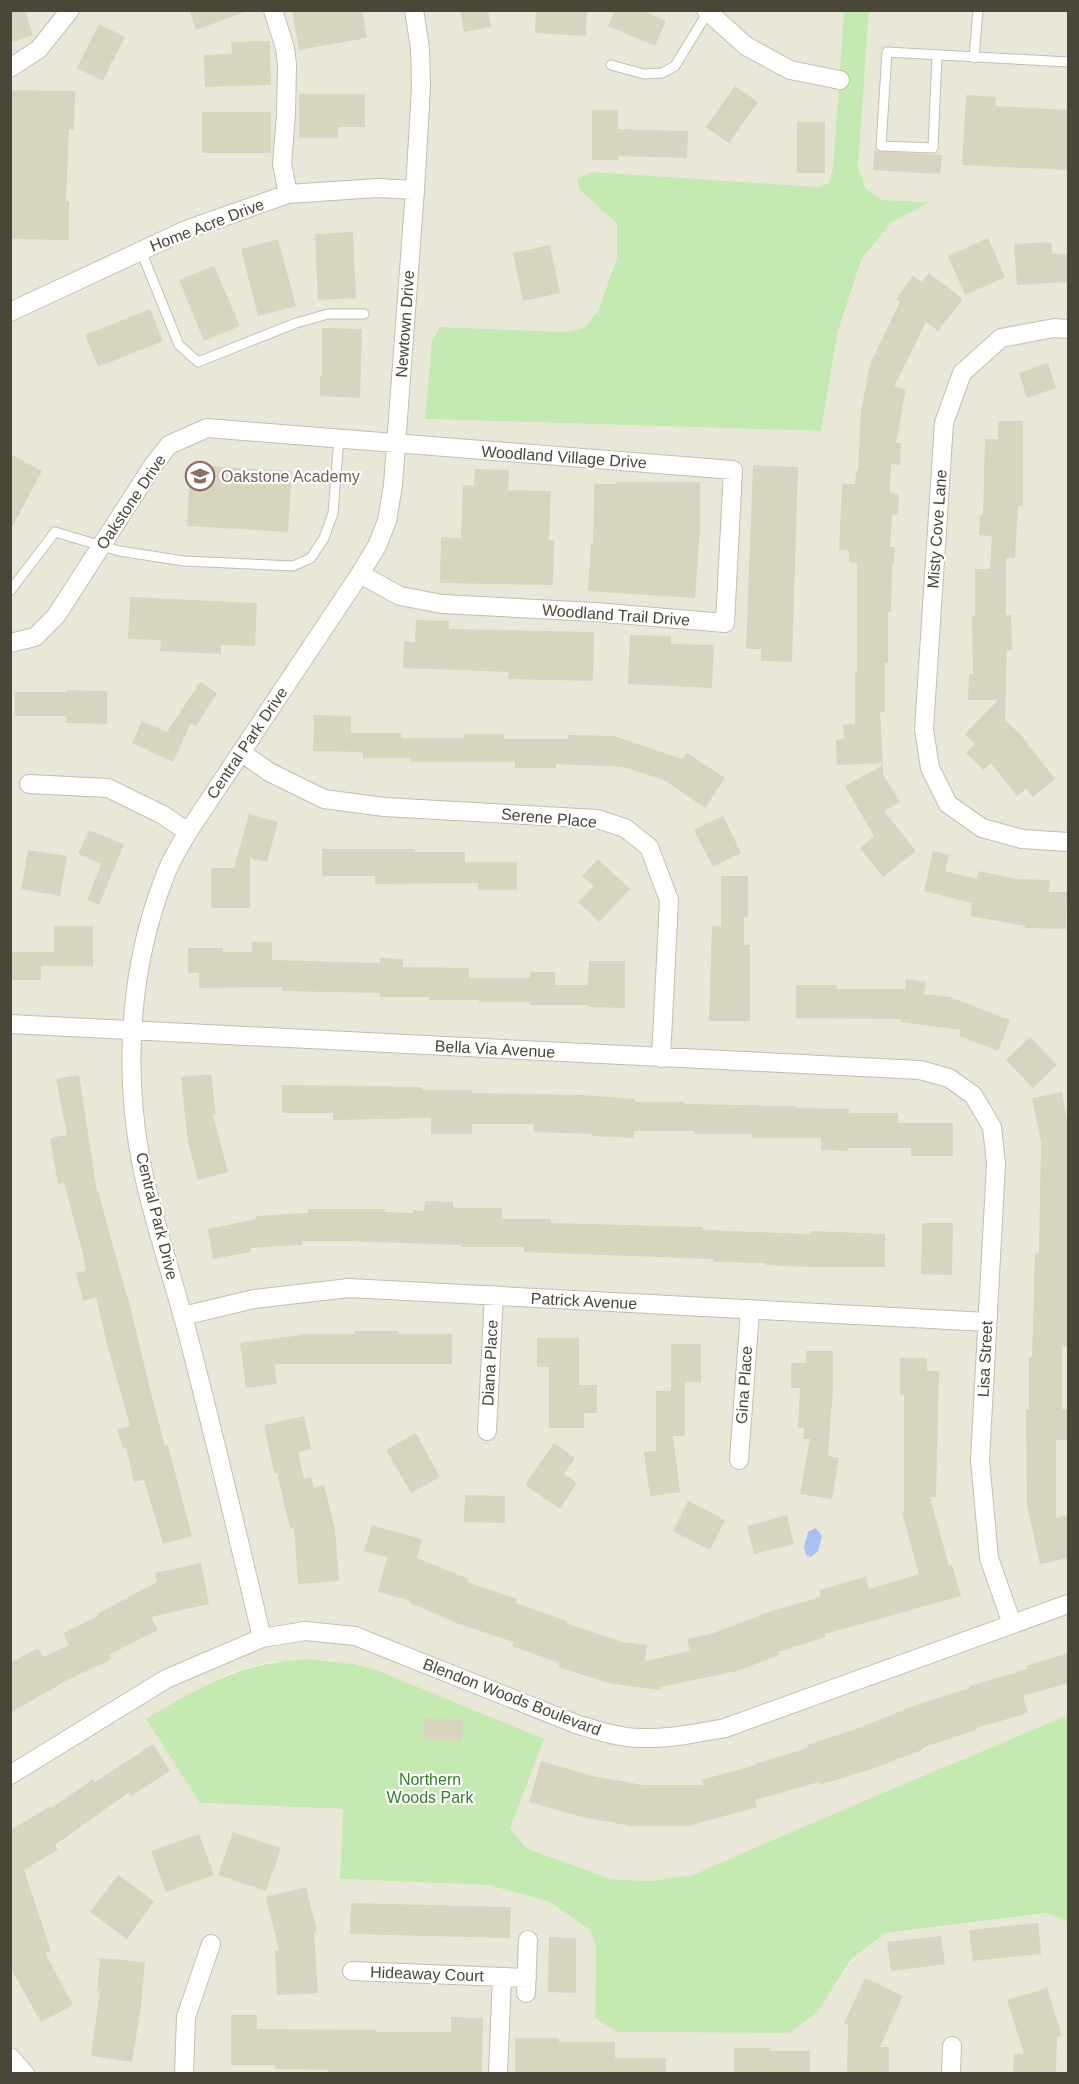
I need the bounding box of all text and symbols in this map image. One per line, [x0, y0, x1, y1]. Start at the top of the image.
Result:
street label: Home Acre Drive [148, 195, 267, 255]
street label: Newtown Drive [393, 270, 417, 378]
street label: Woodland Village Drive [481, 443, 647, 471]
street label: Oakstone Drive [93, 451, 169, 552]
school or university icon: Oakstone Academy [184, 460, 216, 492]
place label: Oakstone Academy [221, 468, 360, 485]
street label: Misty Cove Lane [924, 469, 950, 589]
street label: Woodland Trail Drive [541, 601, 691, 629]
street label: Central Park Drive [203, 684, 291, 802]
street label: Serene Place [500, 805, 598, 831]
street label: Bella Via Avenue [434, 1037, 556, 1061]
street label: Central Park Drive [133, 1151, 181, 1282]
street label: Patrick Avenue [530, 1290, 638, 1312]
street label: Diana Place [479, 1319, 501, 1407]
street label: Lisa Street [975, 1320, 996, 1398]
street label: Gina Place [733, 1345, 755, 1425]
street label: Blendon Woods Boulevard [421, 1655, 603, 1739]
park label: Northern Woods Park [387, 1771, 474, 1806]
street label: Hideaway Court [370, 1964, 485, 1985]

